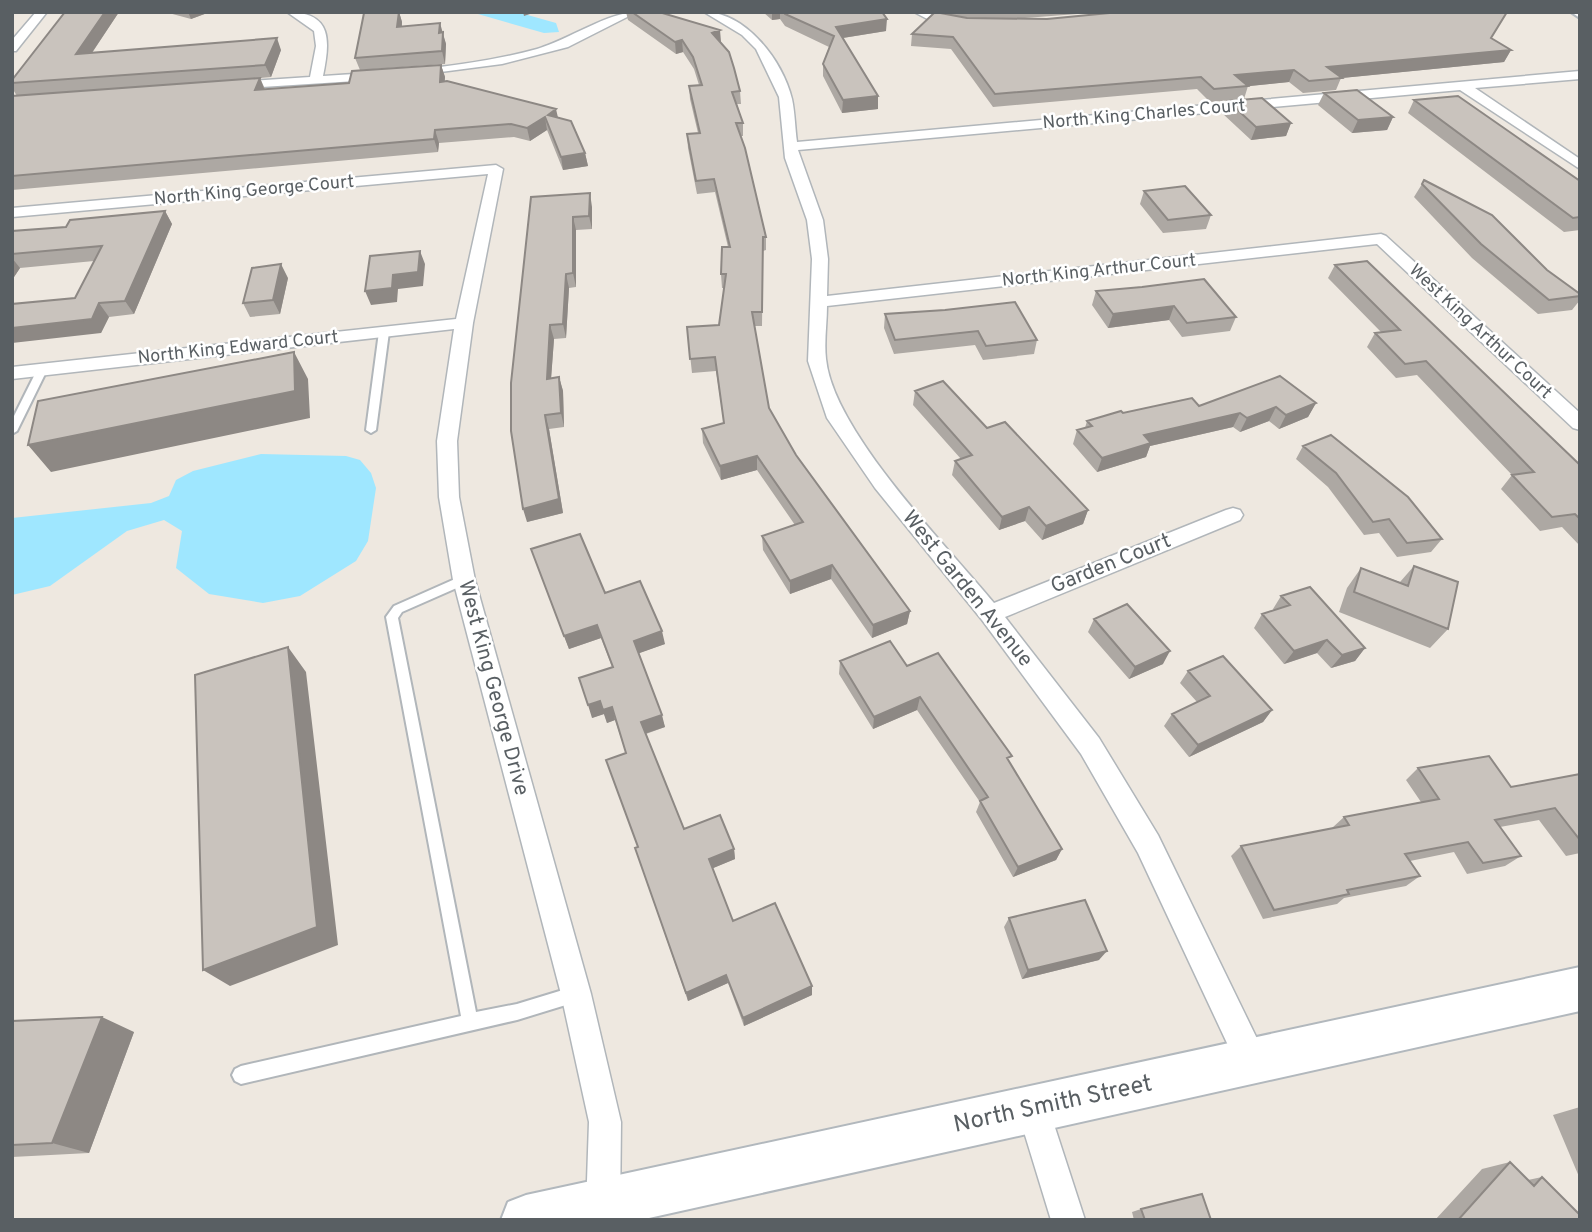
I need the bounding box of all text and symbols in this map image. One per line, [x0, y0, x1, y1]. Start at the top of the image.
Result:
street label: North King Charles Court [1042, 95, 1246, 135]
street label: North King George Court [153, 171, 355, 211]
street label: North King Arthur Court [1001, 249, 1197, 293]
street label: West King Arthur Court [1404, 260, 1556, 404]
street label: North King Edward Court [136, 326, 340, 370]
street label: West Garden Avenue [896, 505, 1038, 673]
street label: Garden Court [1047, 528, 1175, 600]
street label: West King George Drive [451, 577, 535, 799]
street label: North Smith Street [951, 1069, 1155, 1141]

